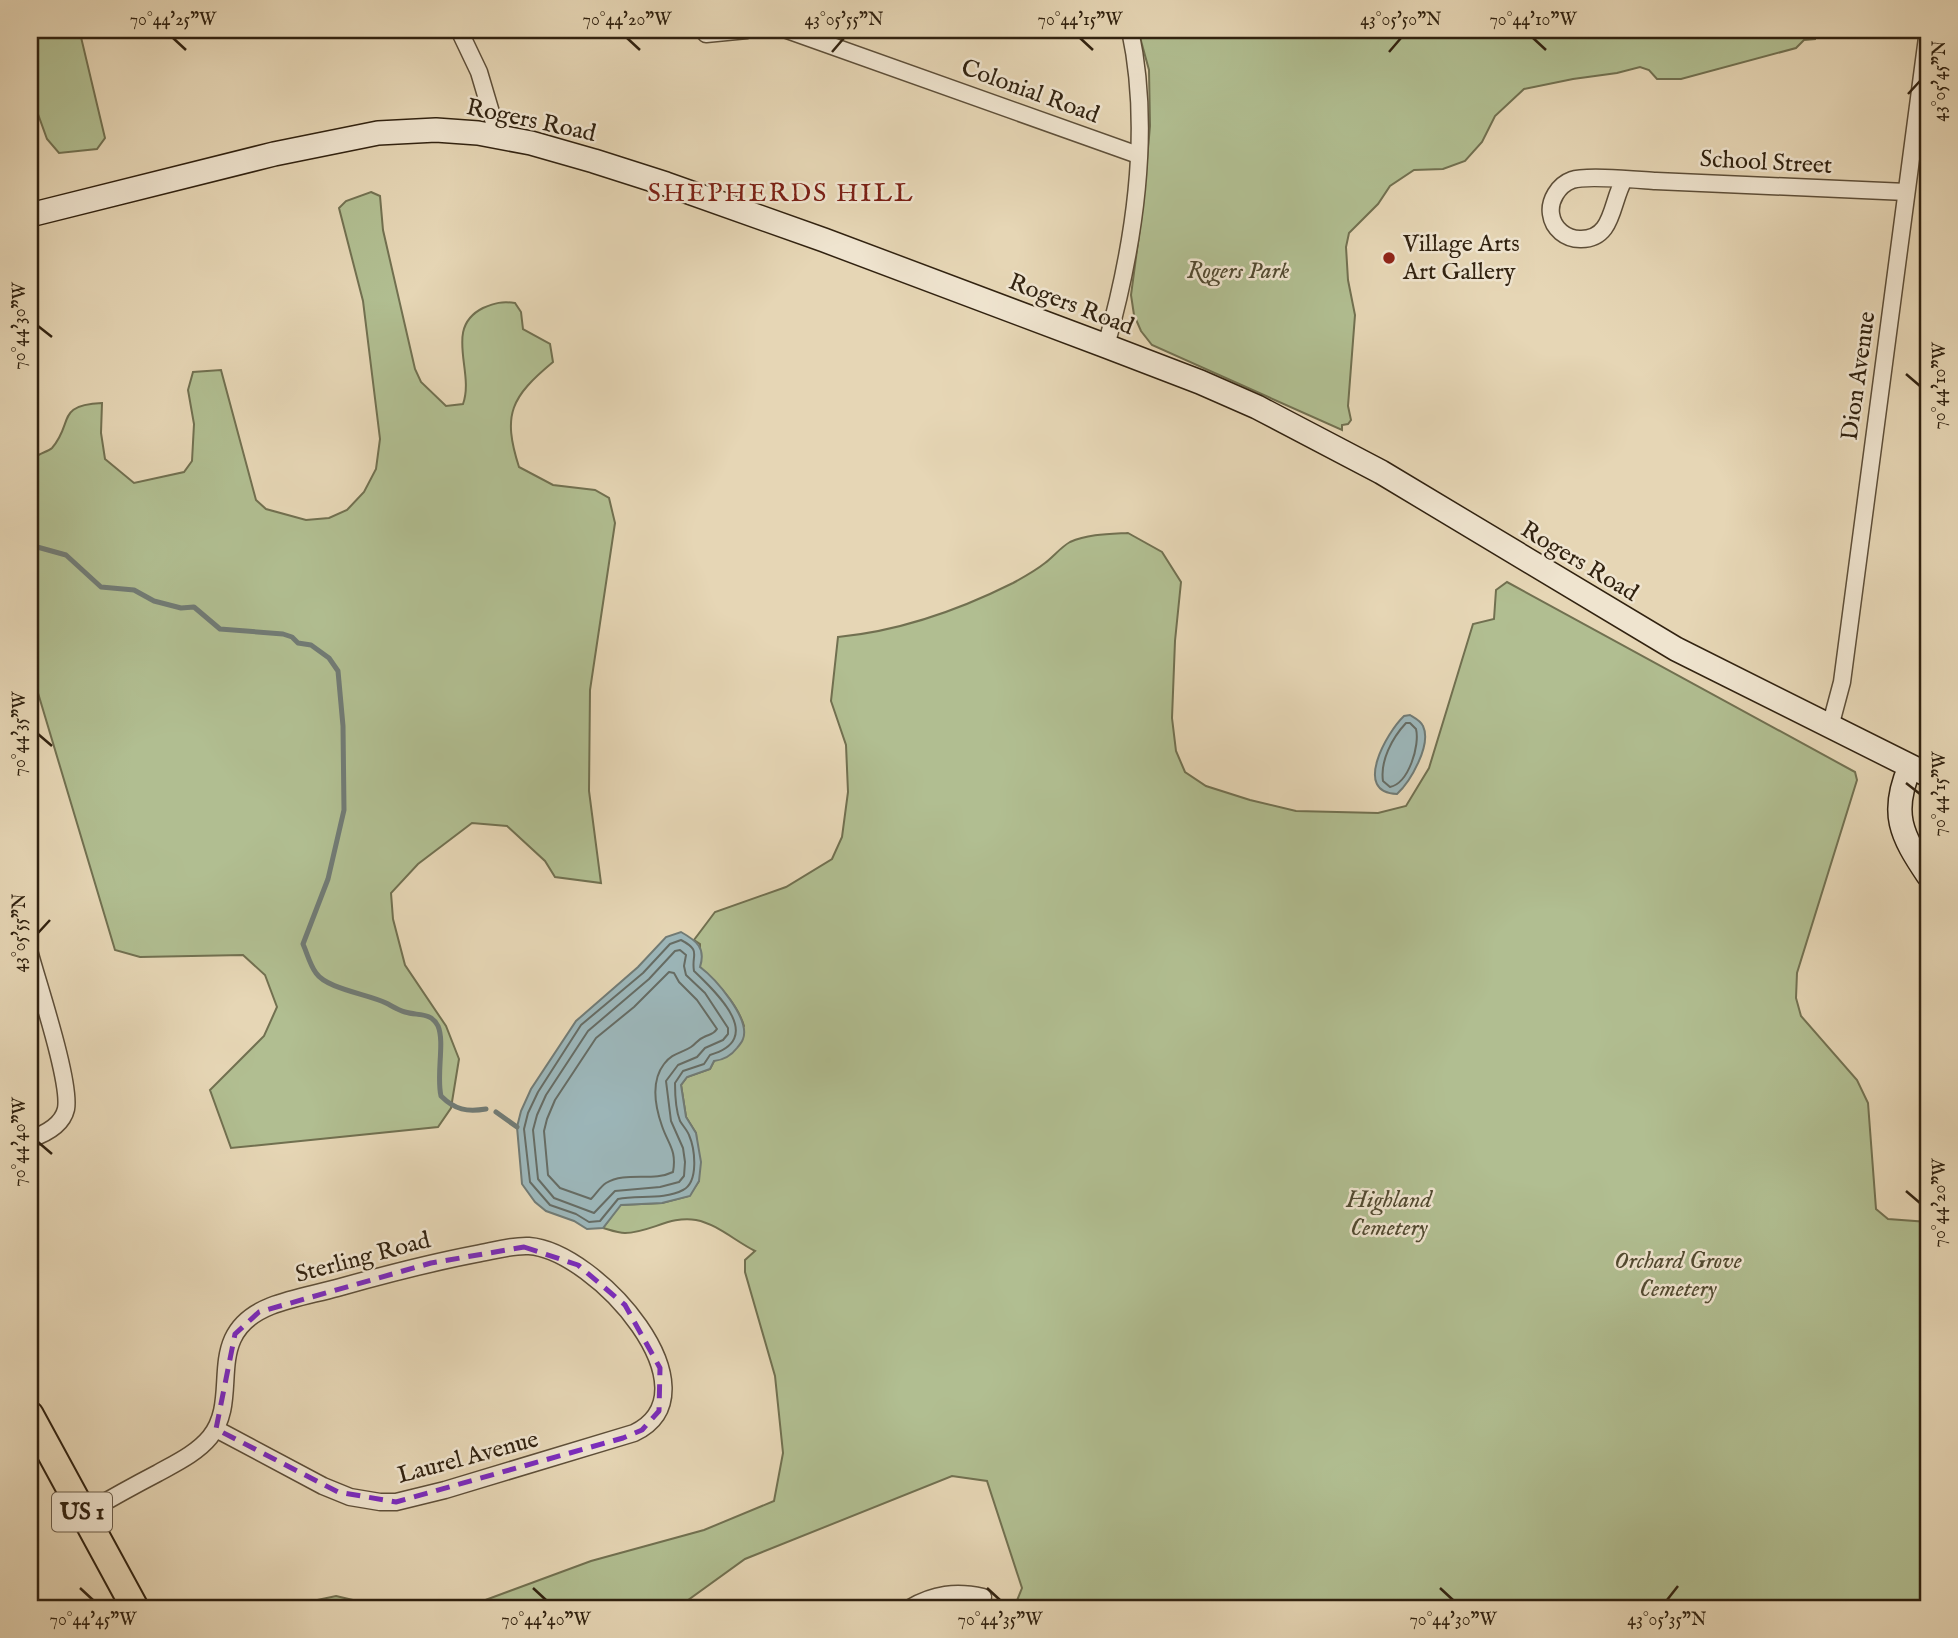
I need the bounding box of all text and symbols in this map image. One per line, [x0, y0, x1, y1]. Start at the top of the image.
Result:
text: 70°44'25"W [130, 9, 217, 32]
text: 70°44'20"W [583, 9, 672, 32]
text: 43°05'55"N [804, 9, 884, 32]
text: 70°44'15"W [1038, 9, 1123, 32]
text: 43°05'50"N [1360, 9, 1442, 32]
text: 70°44'10"W [1489, 9, 1577, 32]
text: 43°05'45"N [1929, 40, 1952, 122]
street label: Colonial Road [957, 53, 1104, 131]
street label: Rogers Road [463, 92, 599, 150]
street label: School Street [1699, 144, 1833, 182]
district label: SHEPHERDS HILL [647, 177, 915, 210]
place label: Village Arts Art Gallery [1402, 229, 1520, 288]
marker: Village Arts Art Gallery [1381, 250, 1397, 266]
park label: Rogers Park [1187, 256, 1290, 287]
street label: Rogers Road [1004, 267, 1138, 343]
text: 70°44'30"W [9, 282, 32, 370]
street label: Dion Avenue [1835, 310, 1883, 442]
text: 70°44'10"W [1929, 342, 1952, 430]
street label: Rogers Road [1515, 515, 1644, 609]
text: 70°44'35"W [9, 691, 32, 776]
text: 70°44'15"W [1929, 751, 1952, 836]
text: 43°05'55"N [9, 893, 32, 973]
text: 70°44'40"W [9, 1096, 32, 1187]
text: 70°44'20"W [1929, 1158, 1952, 1247]
park label: Highland Cemetery [1345, 1185, 1433, 1244]
street label: Sterling Road [292, 1225, 434, 1291]
park label: Orchard Grove Cemetery [1614, 1246, 1742, 1305]
street label: Laurel Avenue [394, 1424, 542, 1492]
road number: US 1 [52, 1492, 112, 1532]
text: 70°44'45"W [50, 1609, 137, 1632]
text: 70°44'40"W [501, 1609, 592, 1632]
text: 70°44'35"W [958, 1609, 1043, 1632]
text: 70°44'30"W [1409, 1609, 1497, 1632]
text: 43°05'35"N [1627, 1609, 1707, 1632]

